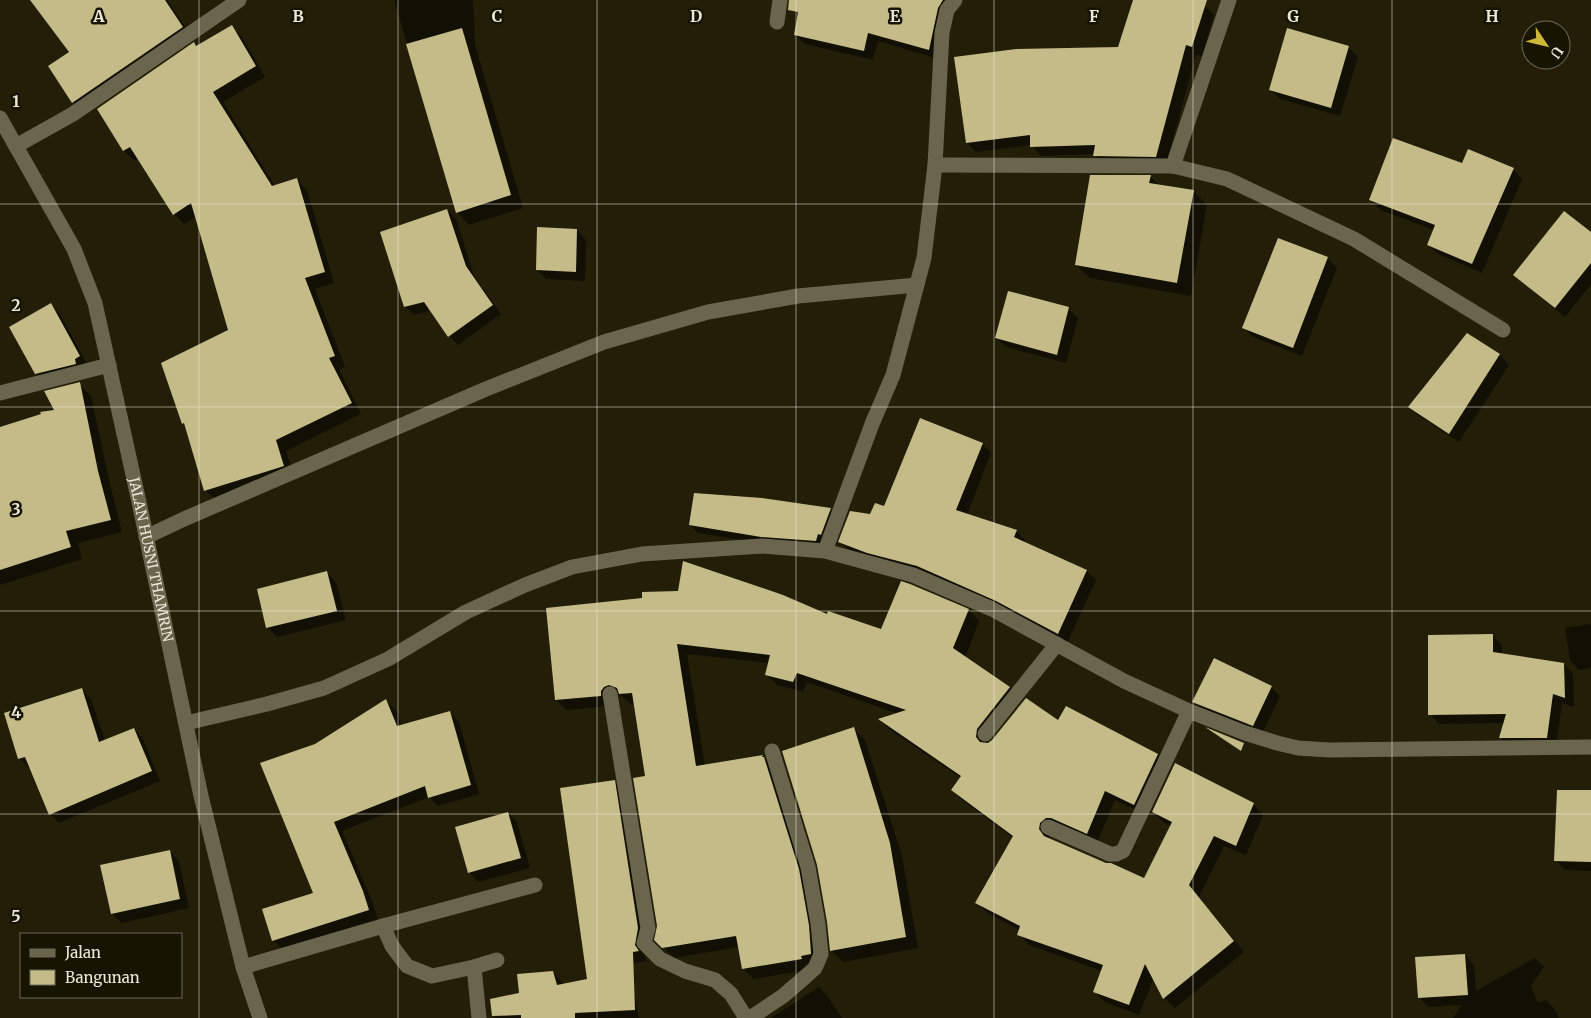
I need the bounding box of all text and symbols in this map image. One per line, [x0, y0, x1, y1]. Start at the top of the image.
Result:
text: A [92, 6, 105, 26]
text: B [292, 6, 304, 26]
text: C [492, 6, 502, 26]
text: D [690, 6, 702, 26]
text: E [890, 6, 901, 26]
text: F [1089, 6, 1099, 26]
text: G [1287, 6, 1299, 26]
text: H [1485, 6, 1499, 26]
north arrow [1521, 20, 1571, 70]
text: U [1546, 43, 1567, 62]
text: 1 [12, 91, 20, 111]
text: 2 [11, 295, 21, 315]
street label: JALAN HUSNI THAMRIN [125, 475, 177, 644]
text: 3 [11, 499, 21, 519]
text: 4 [11, 702, 21, 722]
text: 5 [11, 906, 21, 926]
legend [20, 933, 182, 998]
text: Jalan [64, 943, 101, 962]
text: Bangunan [65, 968, 140, 987]

